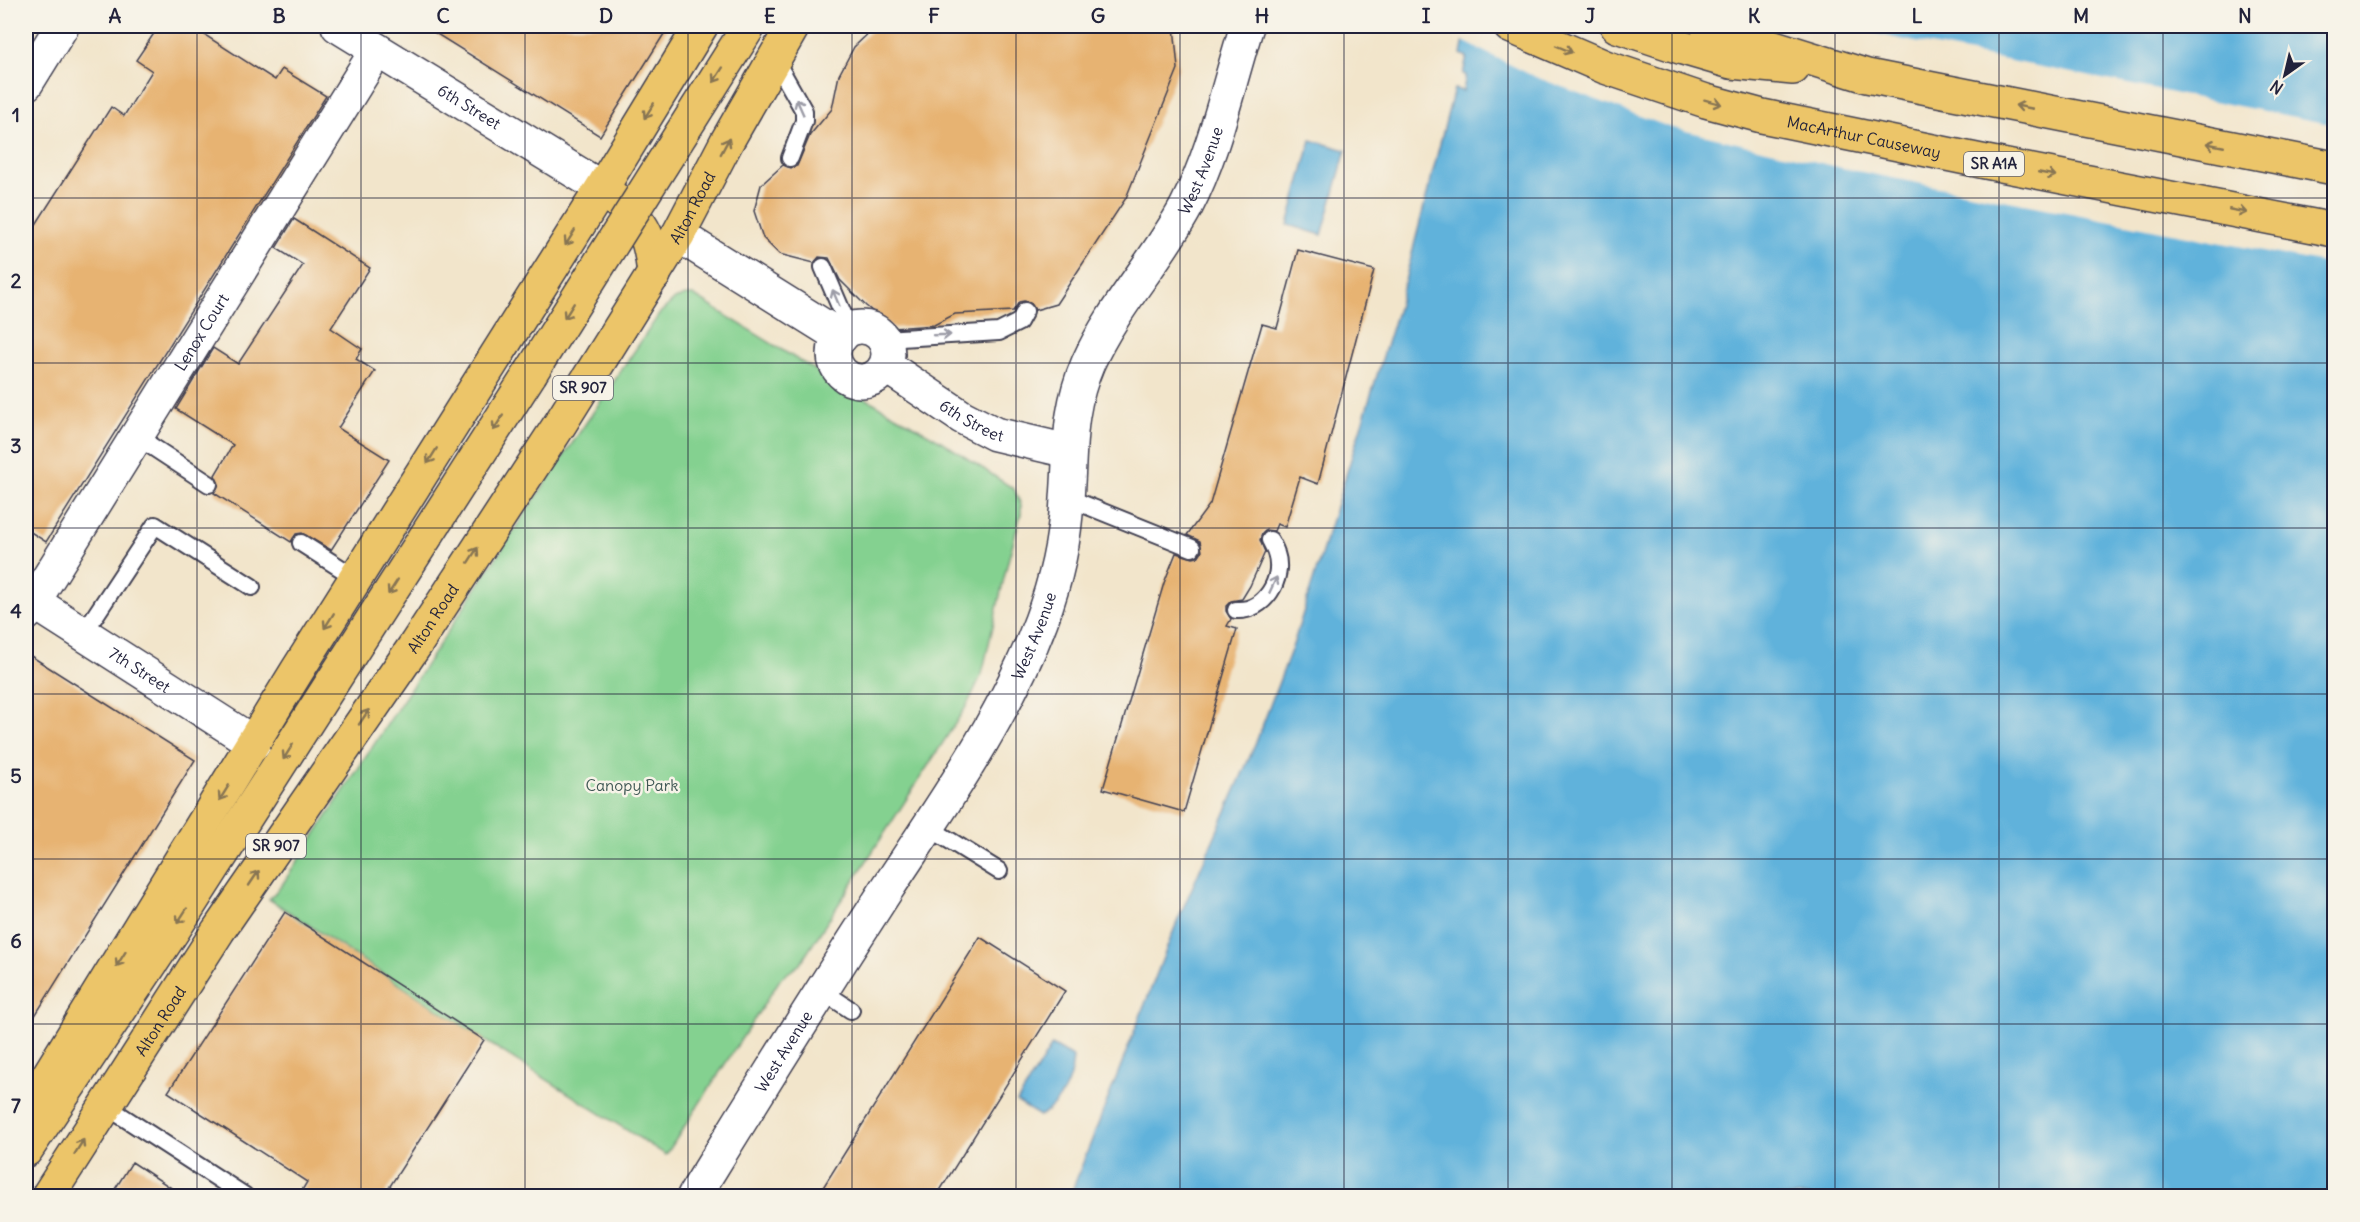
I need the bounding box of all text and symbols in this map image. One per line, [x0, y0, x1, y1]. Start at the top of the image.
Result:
text: A [109, 3, 122, 28]
text: B [272, 3, 286, 28]
text: C [436, 3, 450, 28]
text: D [599, 3, 613, 28]
text: E [764, 3, 776, 28]
text: F [928, 3, 940, 28]
text: G [1091, 3, 1105, 28]
text: H [1255, 3, 1269, 28]
text: I [1422, 3, 1431, 28]
text: J [1585, 3, 1596, 28]
text: K [1748, 3, 1761, 28]
text: L [1912, 3, 1923, 28]
text: M [2073, 3, 2089, 28]
text: N [2238, 3, 2252, 28]
one-way arrow [1554, 44, 1573, 55]
north arrow [2255, 45, 2315, 105]
one-way arrow [712, 66, 724, 83]
text: N [2266, 76, 2287, 99]
street label: 6th Street [434, 80, 505, 134]
one-way arrow [1703, 97, 1722, 109]
one-way arrow [794, 98, 805, 116]
one-way arrow [2015, 101, 2034, 112]
text: 1 [12, 102, 20, 127]
one-way arrow [642, 102, 654, 119]
street label: MacArthur Causeway [1785, 111, 1943, 162]
street label: West Avenue [1174, 124, 1227, 218]
one-way arrow [719, 137, 731, 155]
one-way arrow [2206, 139, 2226, 150]
road number: SR A1A [1964, 152, 2024, 176]
street label: Alton Road [665, 168, 719, 248]
one-way arrow [2037, 169, 2056, 180]
one-way arrow [2228, 206, 2248, 217]
one-way arrow [564, 229, 576, 246]
text: 2 [11, 268, 22, 293]
street label: Lenox Court [170, 289, 233, 374]
one-way arrow [830, 290, 841, 308]
one-way arrow [563, 302, 575, 319]
one-way arrow [931, 330, 951, 341]
road number: SR 907 [553, 376, 613, 400]
street label: 6th Street [936, 395, 1006, 446]
one-way arrow [492, 414, 504, 431]
text: 3 [10, 433, 22, 458]
one-way arrow [426, 447, 438, 464]
one-way arrow [467, 547, 480, 564]
one-way arrow [1267, 577, 1279, 595]
one-way arrow [386, 579, 399, 596]
street label: Alton Road [403, 580, 463, 657]
street label: West Avenue [1007, 590, 1060, 683]
text: 4 [10, 598, 22, 623]
one-way arrow [322, 612, 334, 629]
street label: 7th Street [105, 643, 175, 697]
one-way arrow [358, 709, 370, 725]
one-way arrow [281, 743, 293, 760]
text: 5 [10, 763, 22, 788]
park label: Canopy Park [586, 775, 678, 795]
one-way arrow [217, 784, 229, 801]
road number: SR 907 [246, 834, 306, 858]
one-way arrow [248, 870, 260, 886]
one-way arrow [176, 907, 188, 924]
text: 6 [10, 928, 22, 953]
one-way arrow [115, 950, 127, 967]
street label: Alton Road [131, 982, 190, 1060]
street label: West Avenue [750, 1007, 817, 1096]
text: 7 [11, 1093, 21, 1118]
one-way arrow [74, 1139, 86, 1156]

